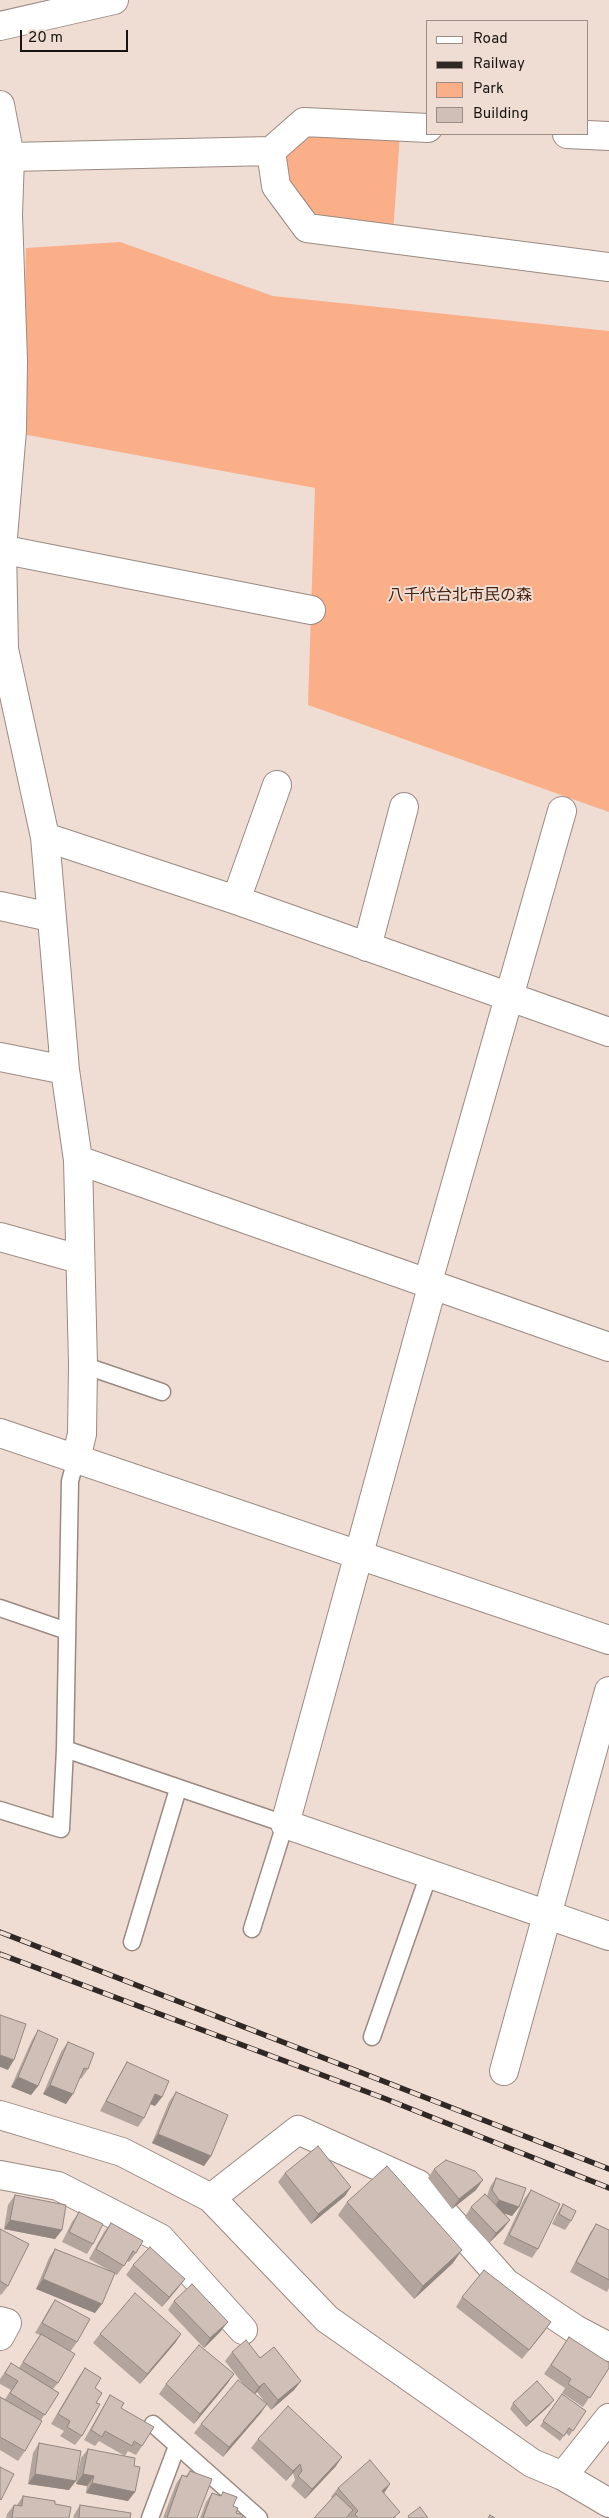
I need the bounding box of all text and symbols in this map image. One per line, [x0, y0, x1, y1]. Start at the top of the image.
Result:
scale bar [22, 20, 130, 52]
legend [426, 20, 589, 135]
text: 20 m [28, 29, 63, 48]
text: Road [473, 30, 508, 49]
text: Railway [473, 55, 525, 74]
text: Park [473, 80, 504, 99]
text: Building [473, 105, 528, 124]
park label: 八千代台北市民の森 [388, 587, 532, 607]

